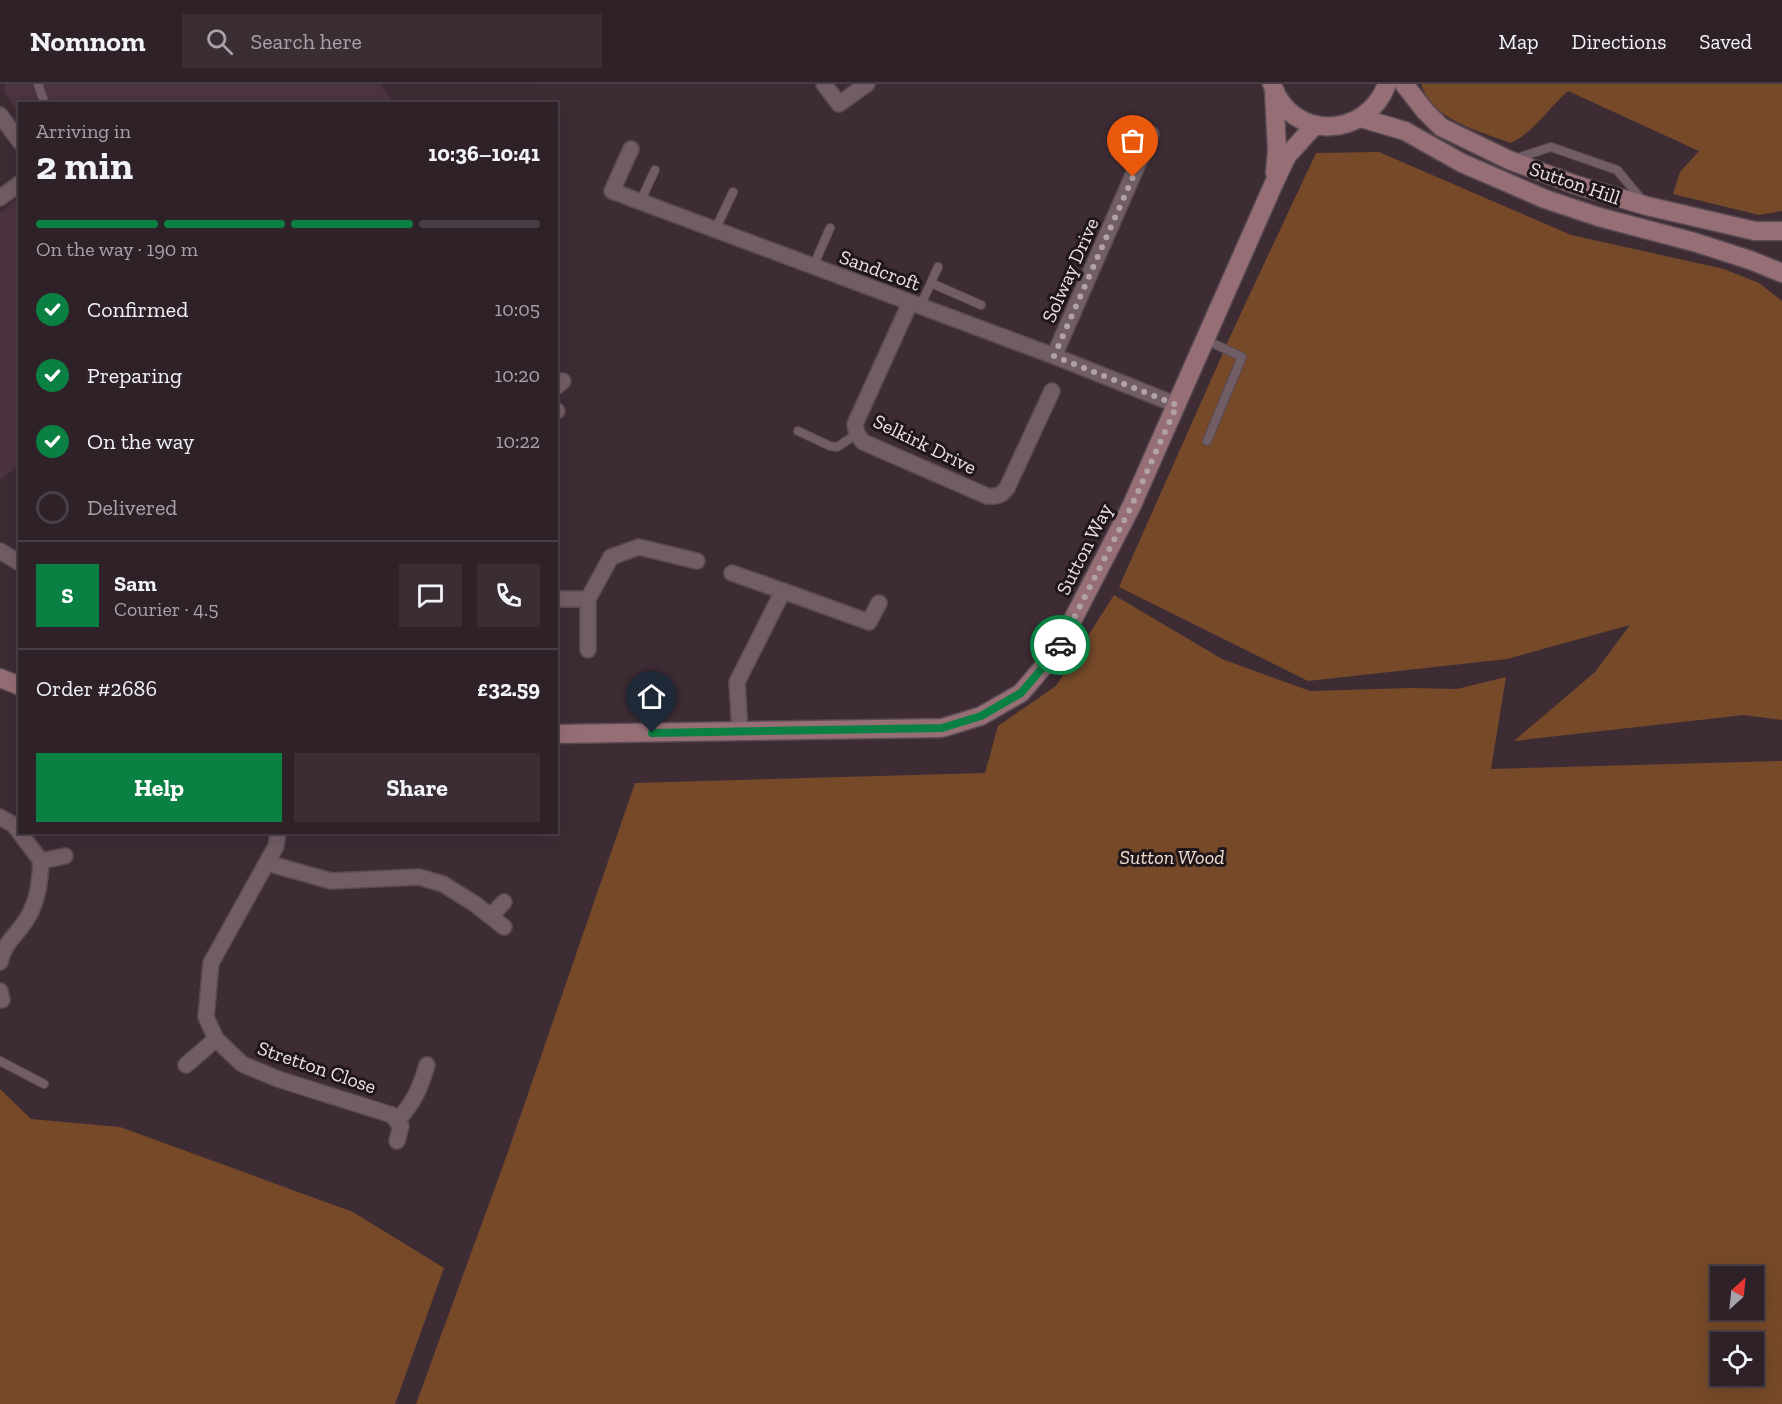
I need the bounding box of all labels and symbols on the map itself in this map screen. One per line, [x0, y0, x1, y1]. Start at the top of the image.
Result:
pin [1107, 115, 1158, 177]
street label: Sutton Hill [1526, 156, 1624, 210]
street label: Solway Drive [1036, 214, 1104, 326]
street label: Sandcroft [836, 244, 924, 296]
street label: Selkirk Drive [870, 409, 980, 479]
street label: Sutton Way [1051, 499, 1118, 599]
courier [1030, 615, 1090, 675]
pin [626, 671, 677, 733]
park label: Sutton Wood [1120, 845, 1224, 869]
street label: Stretton Close [255, 1036, 379, 1098]
north arrow [1710, 1266, 1764, 1320]

